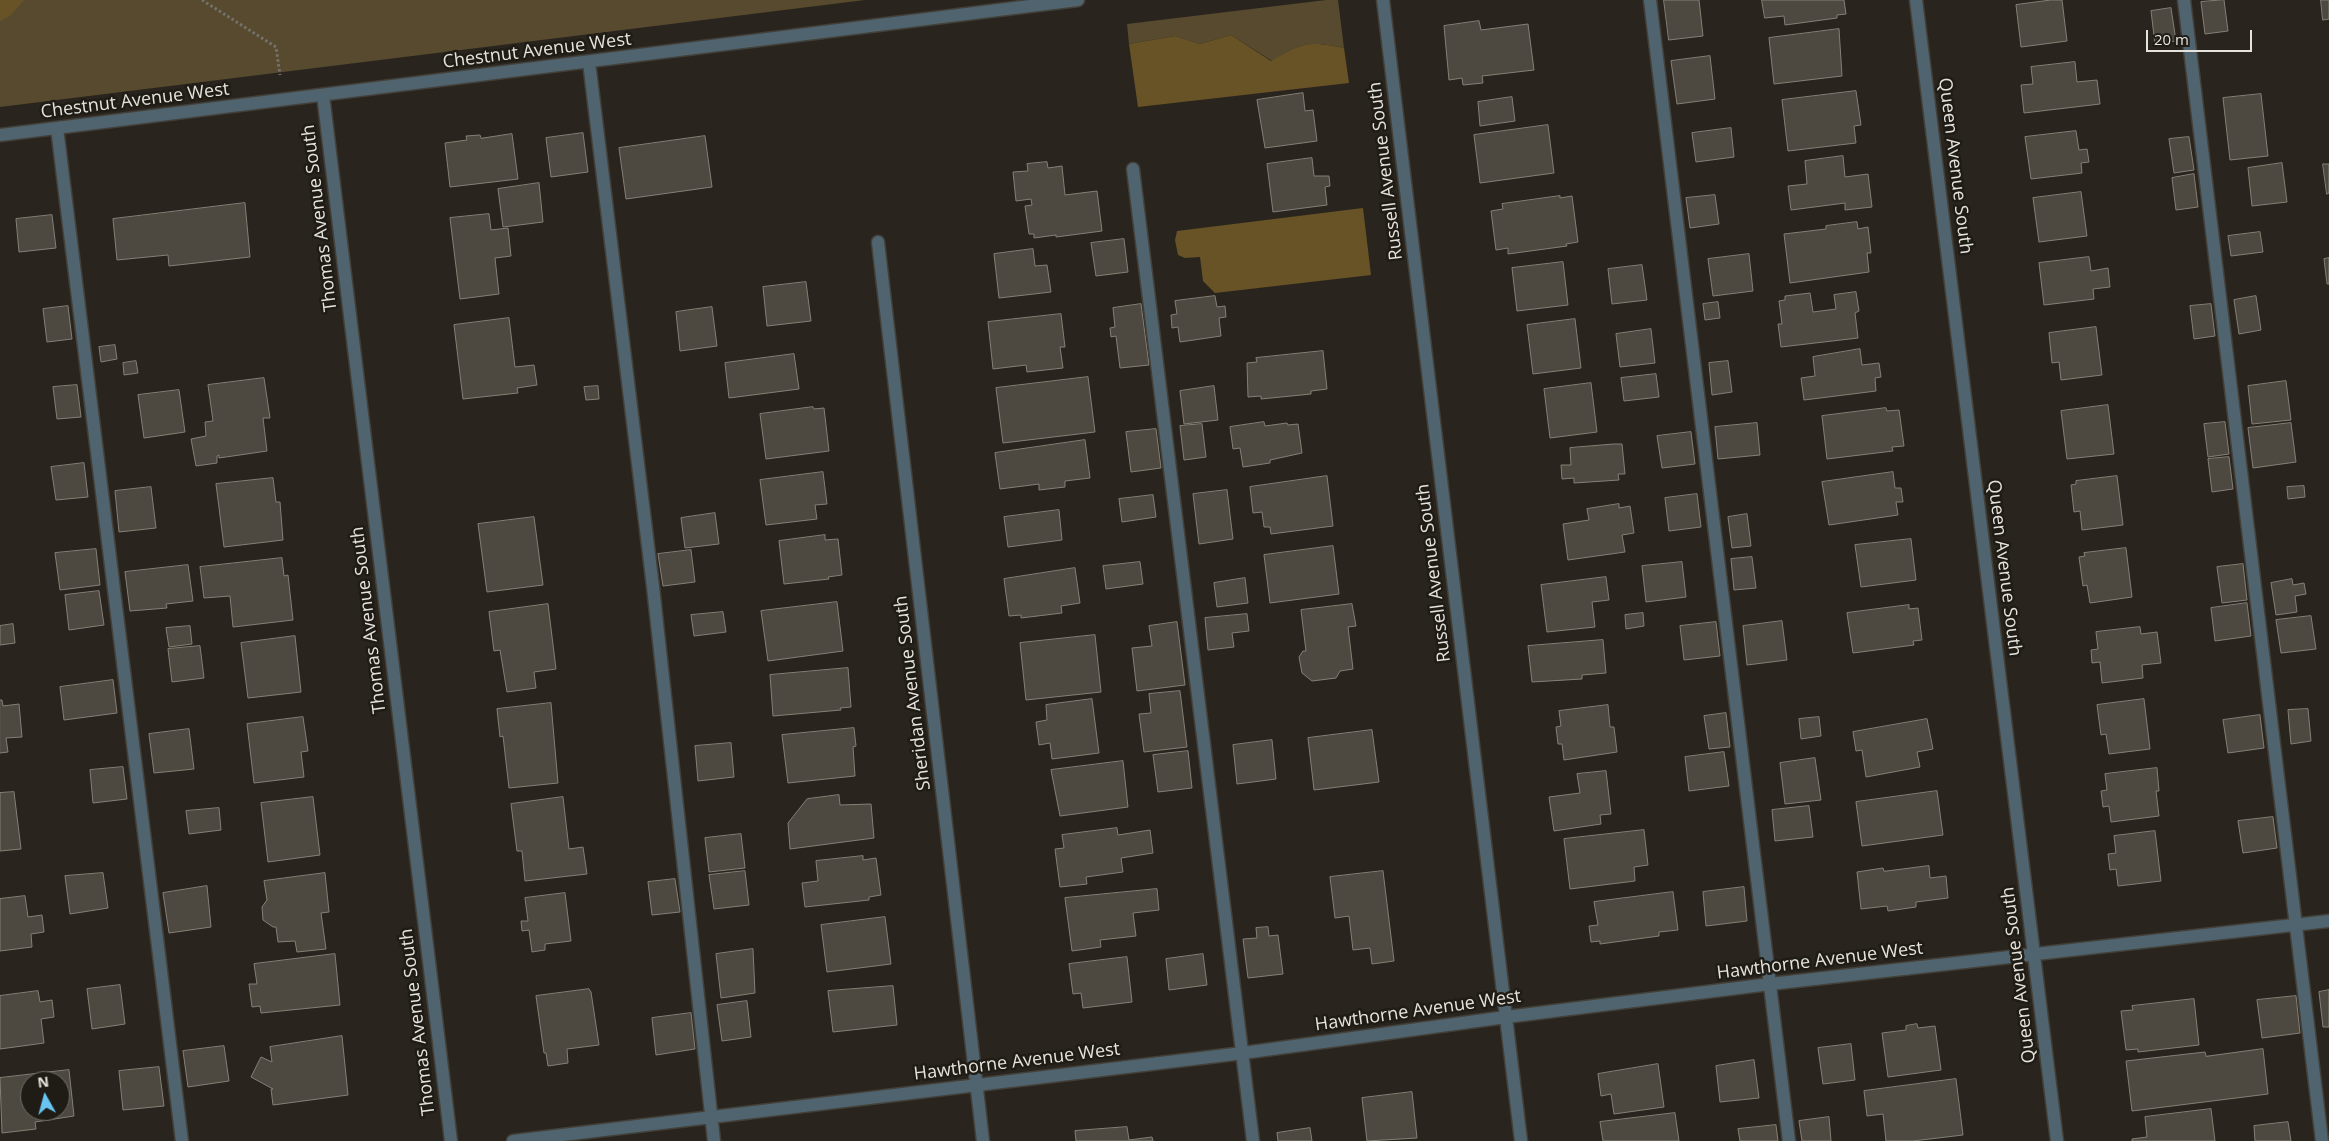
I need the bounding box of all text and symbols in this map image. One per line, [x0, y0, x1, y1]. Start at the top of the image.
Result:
scale bar [2149, 20, 2255, 52]
street label: Chestnut Avenue West [442, 29, 632, 73]
text: 20 m [2154, 29, 2189, 49]
street label: Queen Avenue South [1933, 77, 1977, 255]
street label: Chestnut Avenue West [40, 79, 230, 123]
street label: Russell Avenue South [1364, 80, 1408, 262]
street label: Thomas Avenue South [298, 123, 342, 313]
street label: Queen Avenue South [1982, 479, 2026, 657]
street label: Russell Avenue South [1412, 482, 1456, 664]
street label: Thomas Avenue South [347, 525, 391, 715]
street label: Sheridan Avenue South [890, 594, 936, 792]
street label: Queen Avenue South [1997, 886, 2041, 1064]
street label: Thomas Avenue South [396, 927, 440, 1117]
street label: Hawthorne Avenue West [1716, 938, 1924, 984]
street label: Hawthorne Avenue West [1314, 986, 1522, 1036]
street label: Hawthorne Avenue West [913, 1039, 1121, 1085]
north arrow [20, 1071, 70, 1121]
text: N [36, 1071, 50, 1092]

